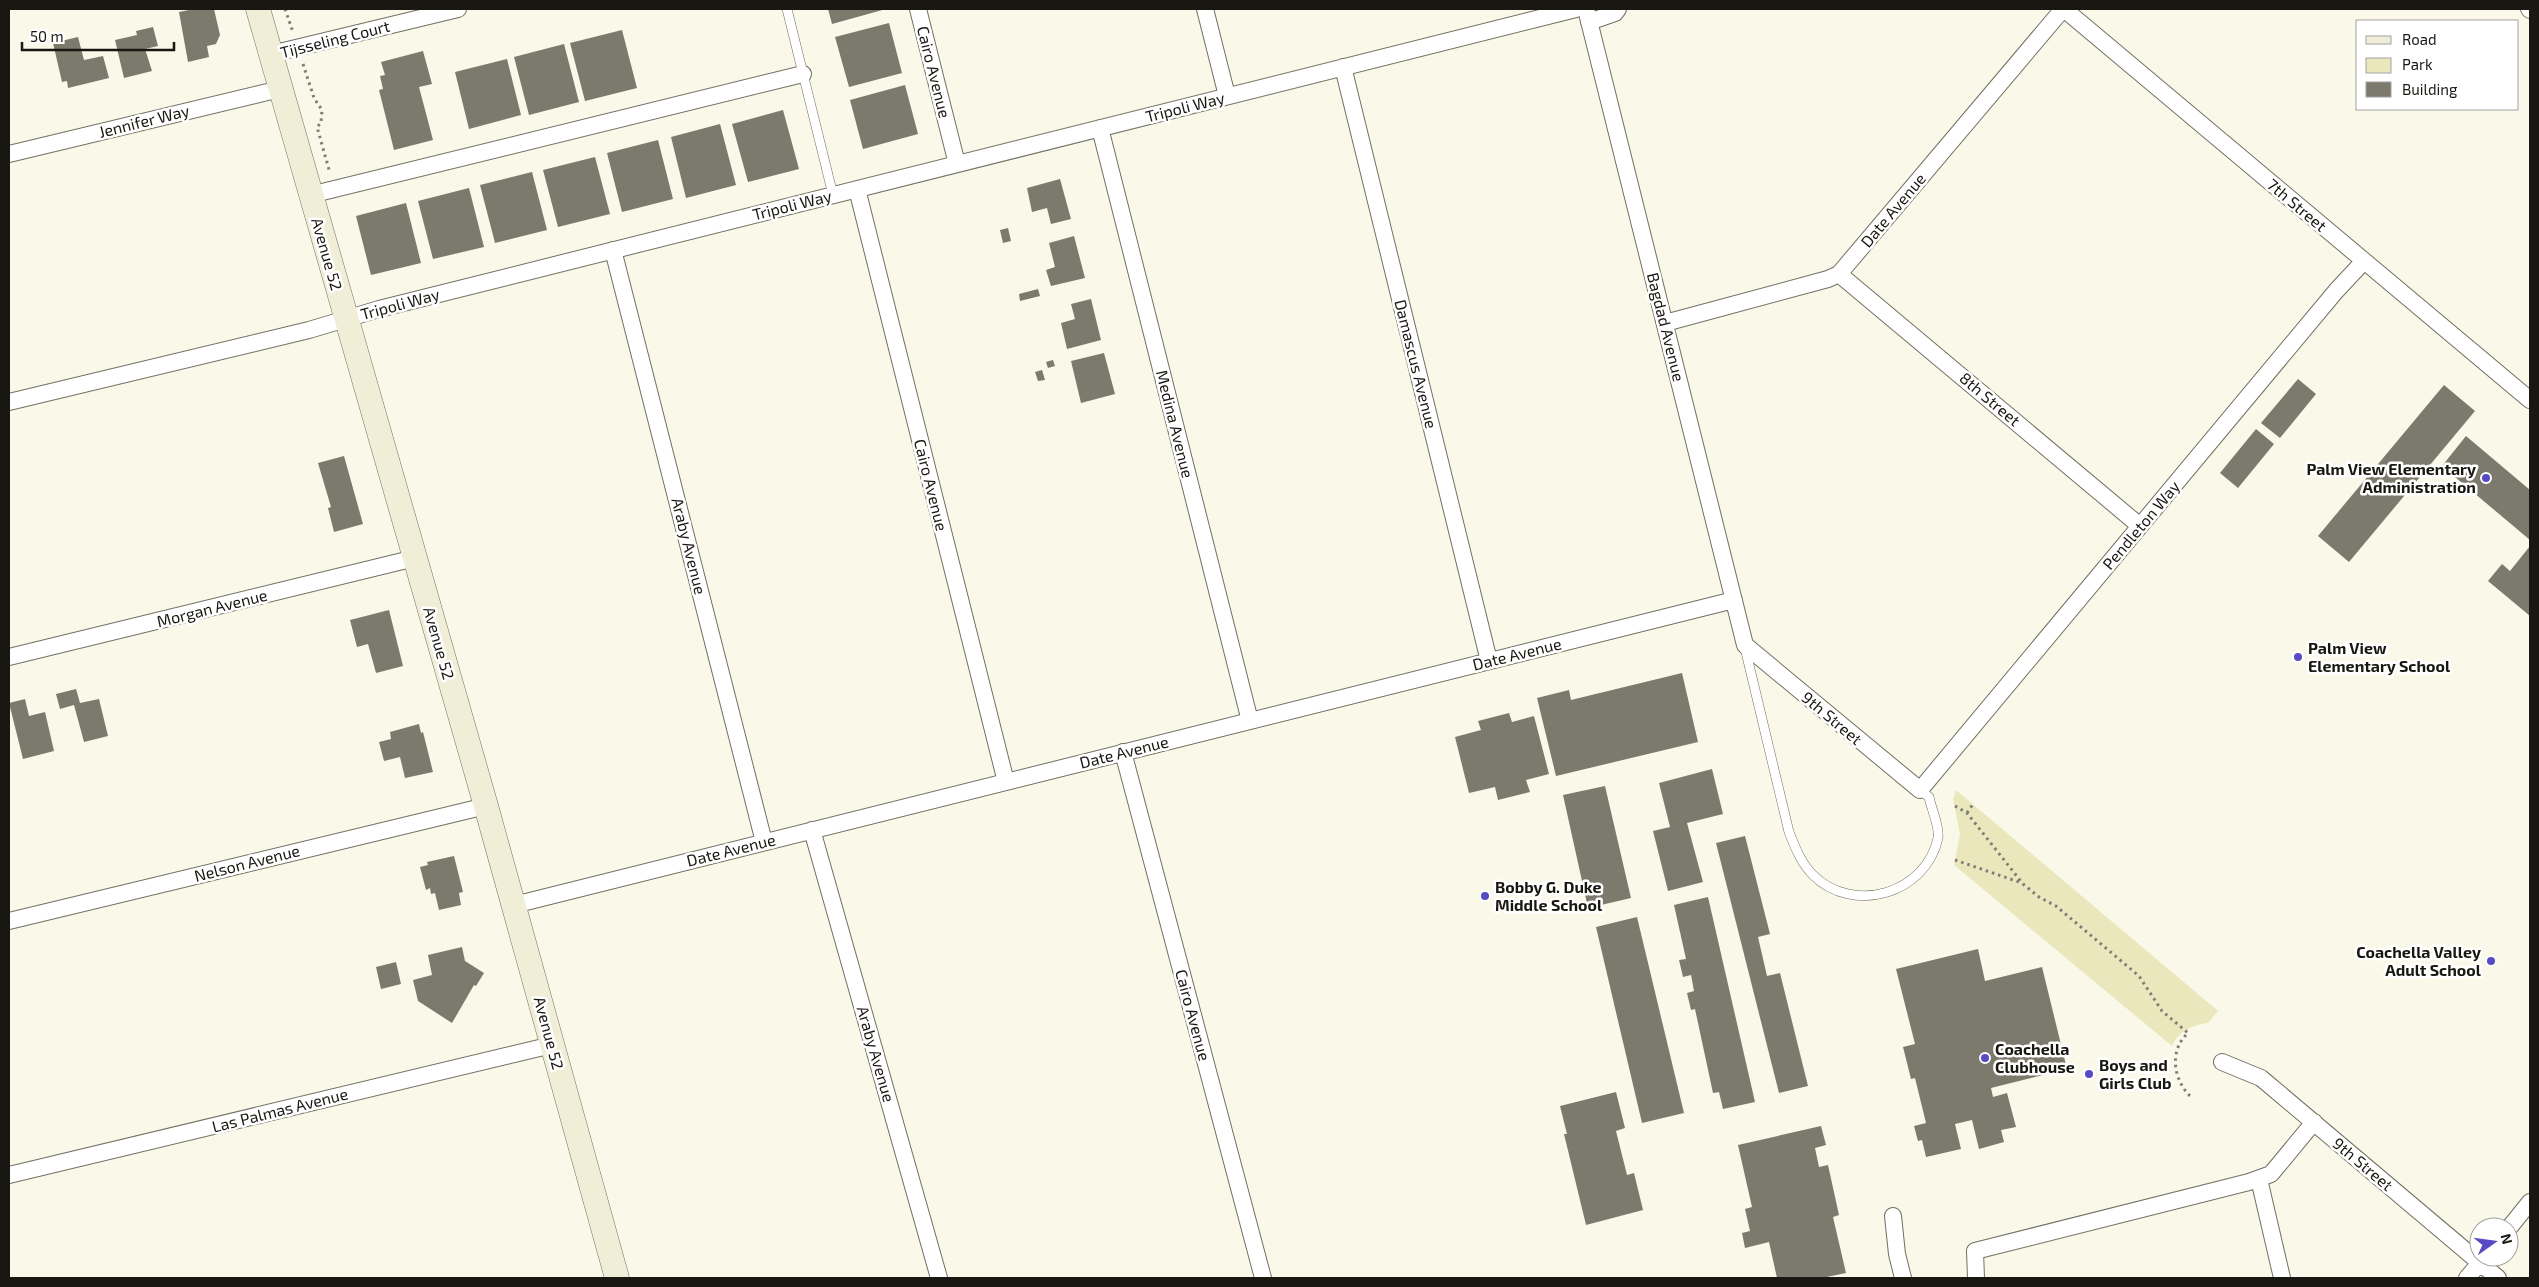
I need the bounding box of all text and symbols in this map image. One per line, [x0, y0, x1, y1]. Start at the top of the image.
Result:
street label: Tijsseling Court [278, 16, 392, 62]
scale bar [22, 20, 175, 52]
legend [2356, 20, 2519, 110]
street label: Cairo Avenue [914, 24, 955, 120]
text: 50 m [30, 27, 64, 45]
text: Road [2402, 30, 2437, 48]
text: Park [2402, 55, 2433, 73]
text: Building [2402, 80, 2458, 98]
street label: Tripoli Way [1143, 87, 1227, 126]
street label: Jennifer Way [97, 100, 192, 141]
street label: Date Avenue [1856, 169, 1929, 251]
street label: 7th Street [2264, 174, 2331, 235]
street label: Tripoli Way [750, 185, 834, 224]
street label: Avenue 52 [308, 215, 347, 292]
street label: Bagdad Avenue [1644, 270, 1689, 383]
street label: Tripoli Way [358, 284, 442, 323]
street label: Damascus Avenue [1391, 297, 1442, 430]
street label: Medina Avenue [1153, 368, 1198, 480]
street label: 8th Street [1956, 368, 2024, 429]
street label: Cairo Avenue [911, 437, 952, 533]
place label: Palm View Elementary Administration [2306, 459, 2476, 496]
marker: Palm View Elementary Administration [2480, 472, 2492, 484]
street label: Pendleton Way [2098, 476, 2184, 573]
street label: Araby Avenue [668, 495, 711, 596]
street label: Morgan Avenue [155, 585, 269, 630]
street label: Avenue 52 [420, 604, 459, 681]
street label: Date Avenue [1470, 633, 1563, 674]
place label: Palm View Elementary School [2308, 638, 2451, 676]
marker: Palm View Elementary School [2292, 651, 2304, 663]
street label: 9th Street [1798, 687, 1866, 748]
street label: Date Avenue [1077, 731, 1170, 772]
street label: Date Avenue [684, 829, 777, 870]
street label: Nelson Avenue [192, 840, 302, 885]
place label: Bobby G. Duke Middle School [1495, 877, 1603, 914]
marker: Bobby G. Duke Middle School [1479, 890, 1491, 902]
place label: Coachella Valley Adult School [2356, 942, 2482, 979]
marker: Coachella Valley Adult School [2485, 955, 2497, 967]
street label: Cairo Avenue [1172, 967, 1215, 1063]
street label: Avenue 52 [531, 994, 568, 1071]
street label: Araby Avenue [854, 1004, 899, 1104]
place label: Coachella Clubhouse [1995, 1039, 2075, 1076]
marker: Coachella Clubhouse [1979, 1052, 1991, 1064]
place label: Boys and Girls Club [2099, 1055, 2171, 1092]
marker: Boys and Girls Club [2083, 1068, 2095, 1080]
street label: Las Palmas Avenue [210, 1083, 350, 1136]
street label: 9th Street [2329, 1133, 2397, 1194]
north arrow [2469, 1217, 2519, 1267]
text: N [2498, 1232, 2517, 1246]

